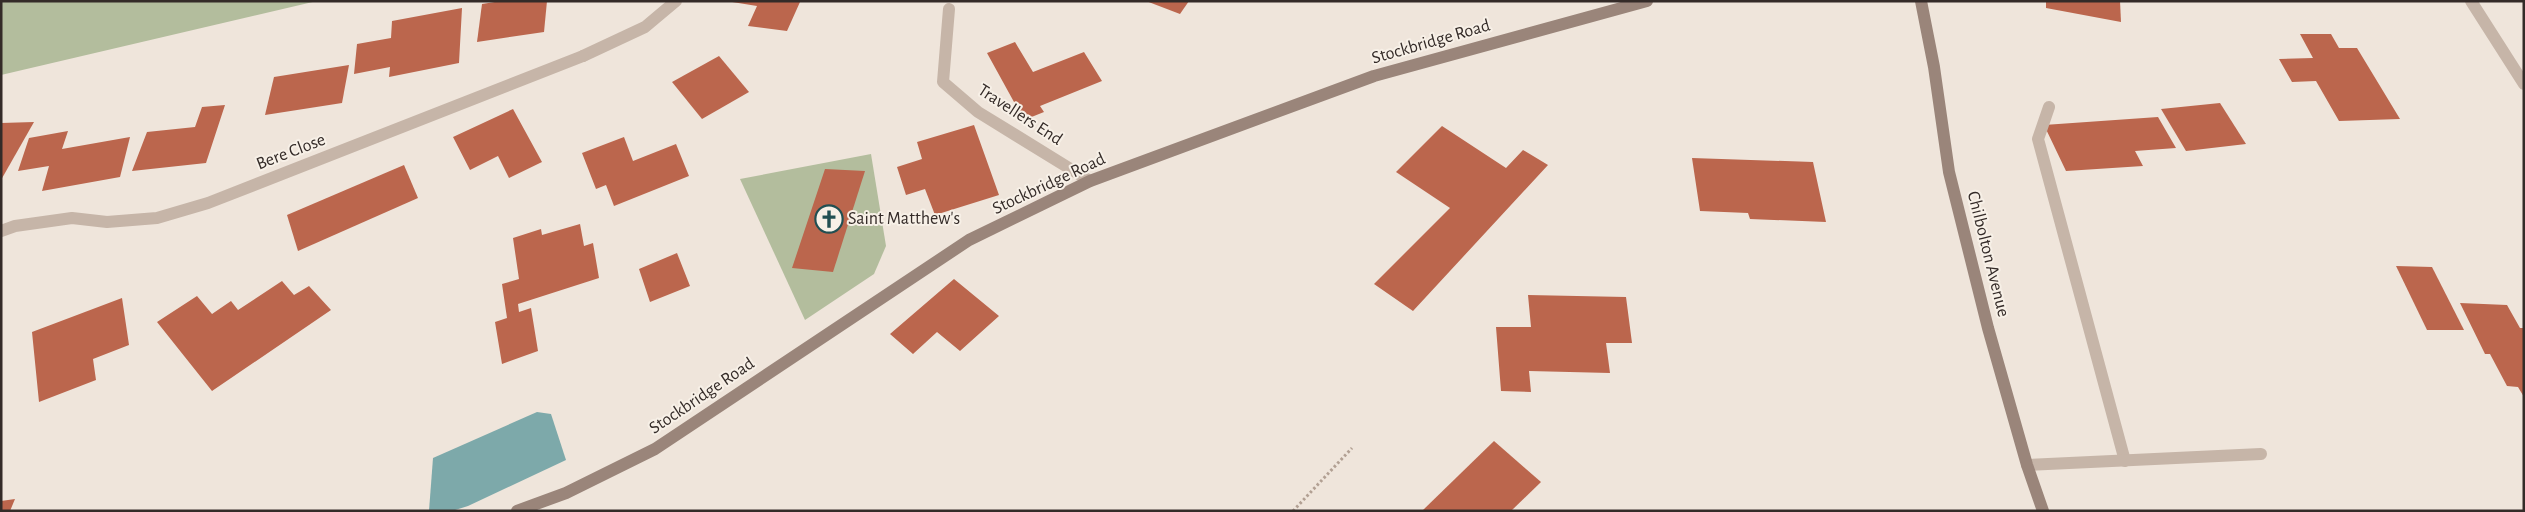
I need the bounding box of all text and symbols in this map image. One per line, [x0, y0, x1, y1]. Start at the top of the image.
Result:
street label: Stockbridge Road [1370, 16, 1492, 68]
street label: Travellers End [975, 81, 1065, 149]
street label: Bere Close [254, 131, 328, 173]
street label: Stockbridge Road [990, 150, 1108, 218]
street label: Chilbolton Avenue [1964, 189, 2012, 319]
church icon: Saint Matthew's [814, 204, 844, 234]
place label: Saint Matthew's [848, 210, 960, 228]
street label: Stockbridge Road [646, 354, 758, 438]

